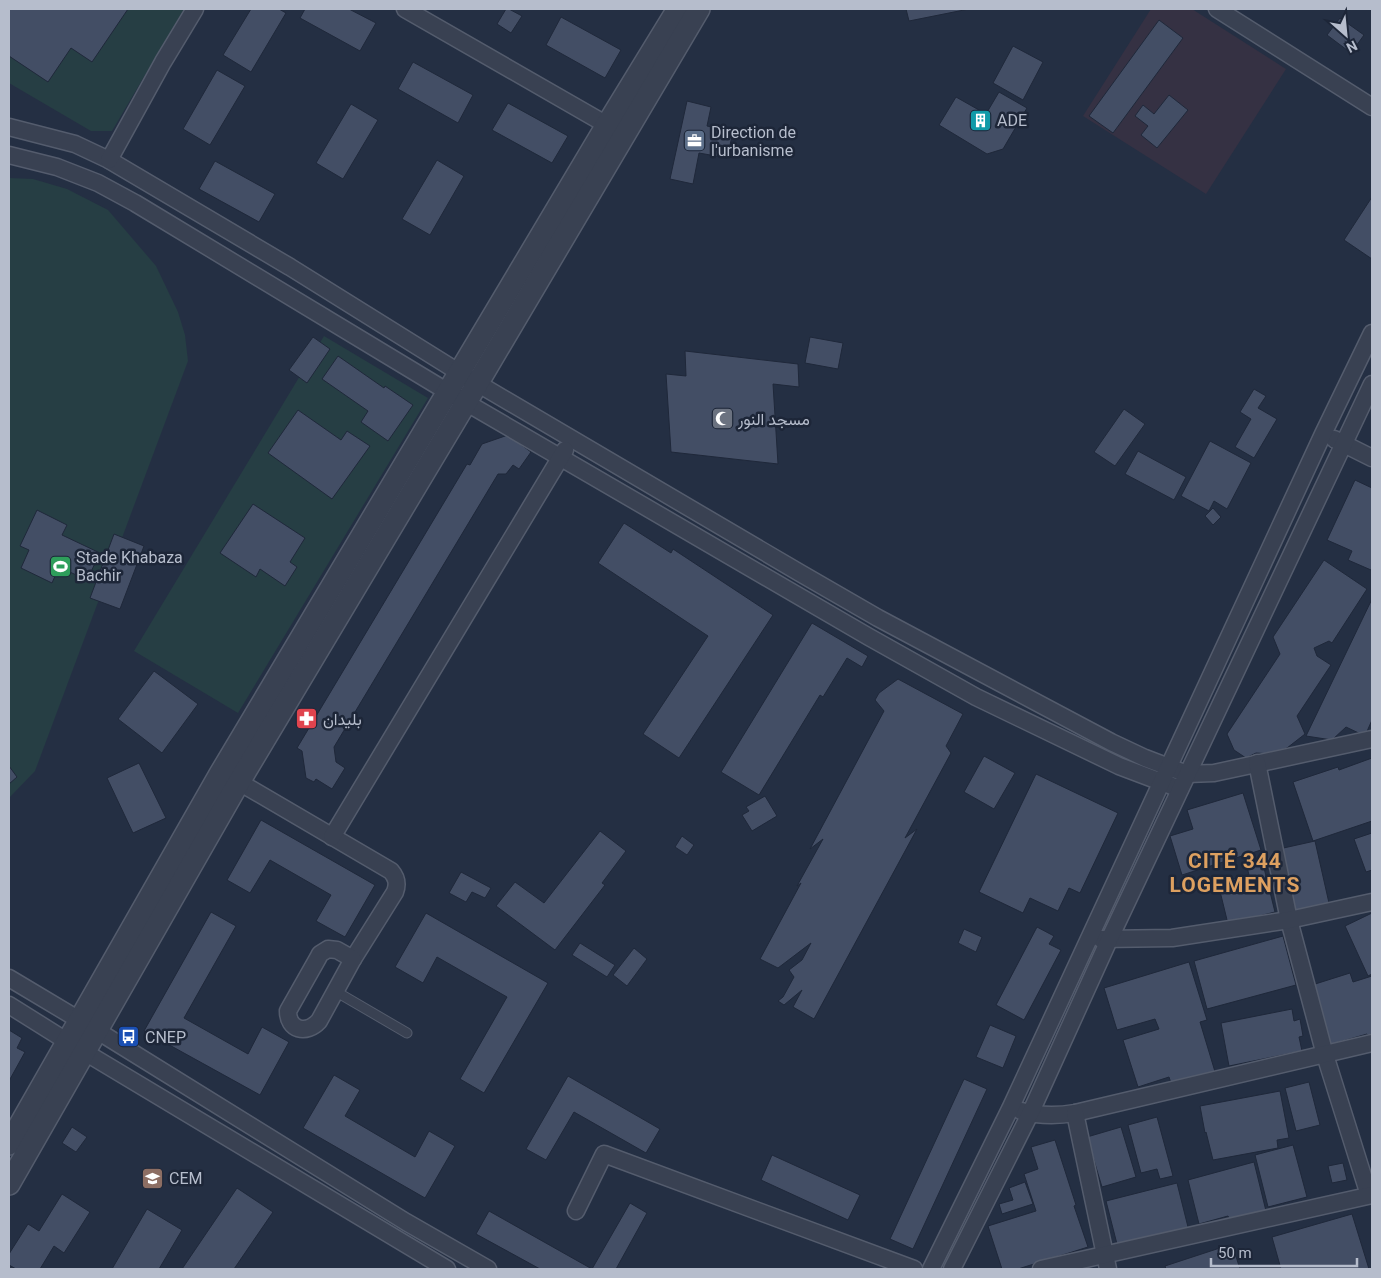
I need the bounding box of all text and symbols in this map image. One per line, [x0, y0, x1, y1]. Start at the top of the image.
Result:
north arrow [1321, 10, 1371, 60]
text: N [1344, 37, 1360, 56]
building icon: ADE [969, 108, 993, 132]
place label: ADE [997, 111, 1027, 130]
place label: Direction de l'urbanisme [711, 123, 796, 160]
office icon: Direction de l'urbanisme [683, 129, 707, 153]
mosque icon: مسجد النور [710, 407, 734, 431]
place label: مسجد النور [737, 410, 810, 430]
place label: Stade Khabaza Bachir [76, 548, 183, 585]
sports icon: Stade Khabaza Bachir [48, 554, 72, 578]
pharmacy icon: بليدان [295, 707, 319, 731]
place label: بليدان [323, 710, 362, 729]
district label: CITÉ 344 LOGEMENTS [1170, 849, 1300, 897]
bus stop icon: CNEP [117, 1025, 141, 1049]
place label: CNEP [145, 1028, 186, 1047]
school or university icon: CEM [141, 1166, 165, 1190]
place label: CEM [169, 1169, 202, 1188]
scale bar [1211, 1236, 1357, 1268]
text: 50 m [1218, 1244, 1252, 1262]

